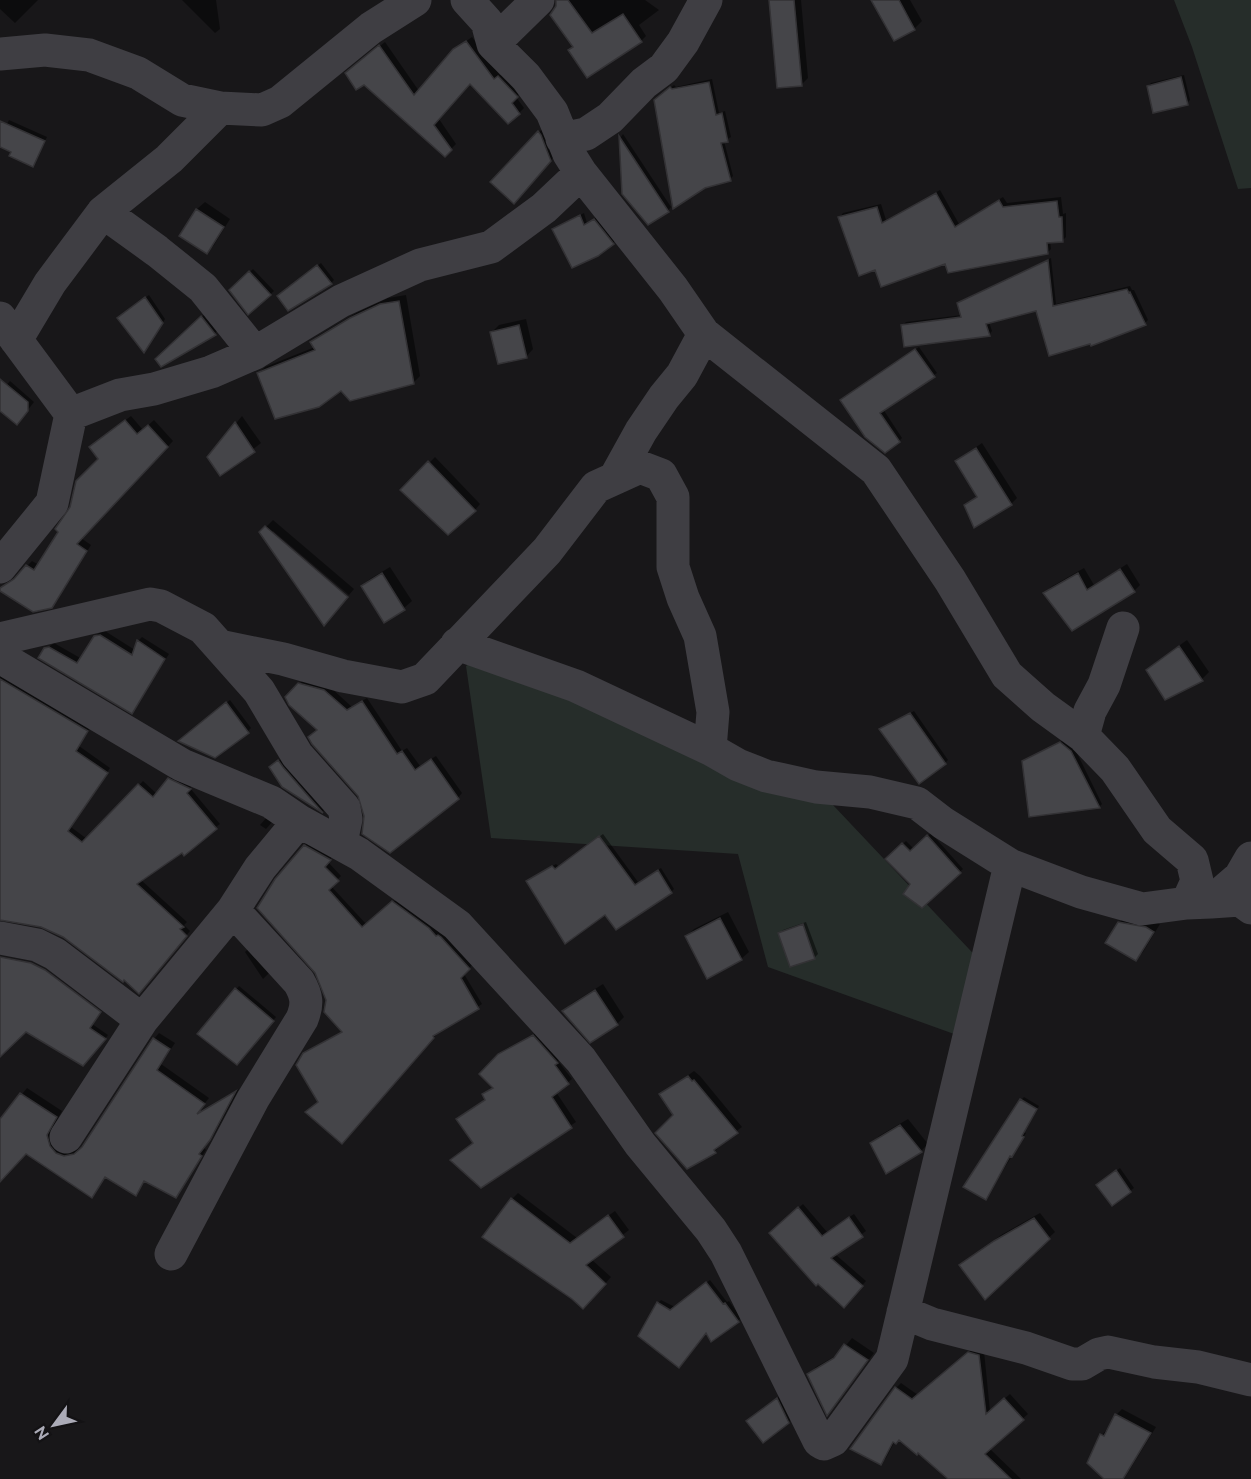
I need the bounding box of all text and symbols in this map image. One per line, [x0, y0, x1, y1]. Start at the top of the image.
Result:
north arrow [24, 1395, 84, 1455]
text: N [31, 1423, 53, 1443]

